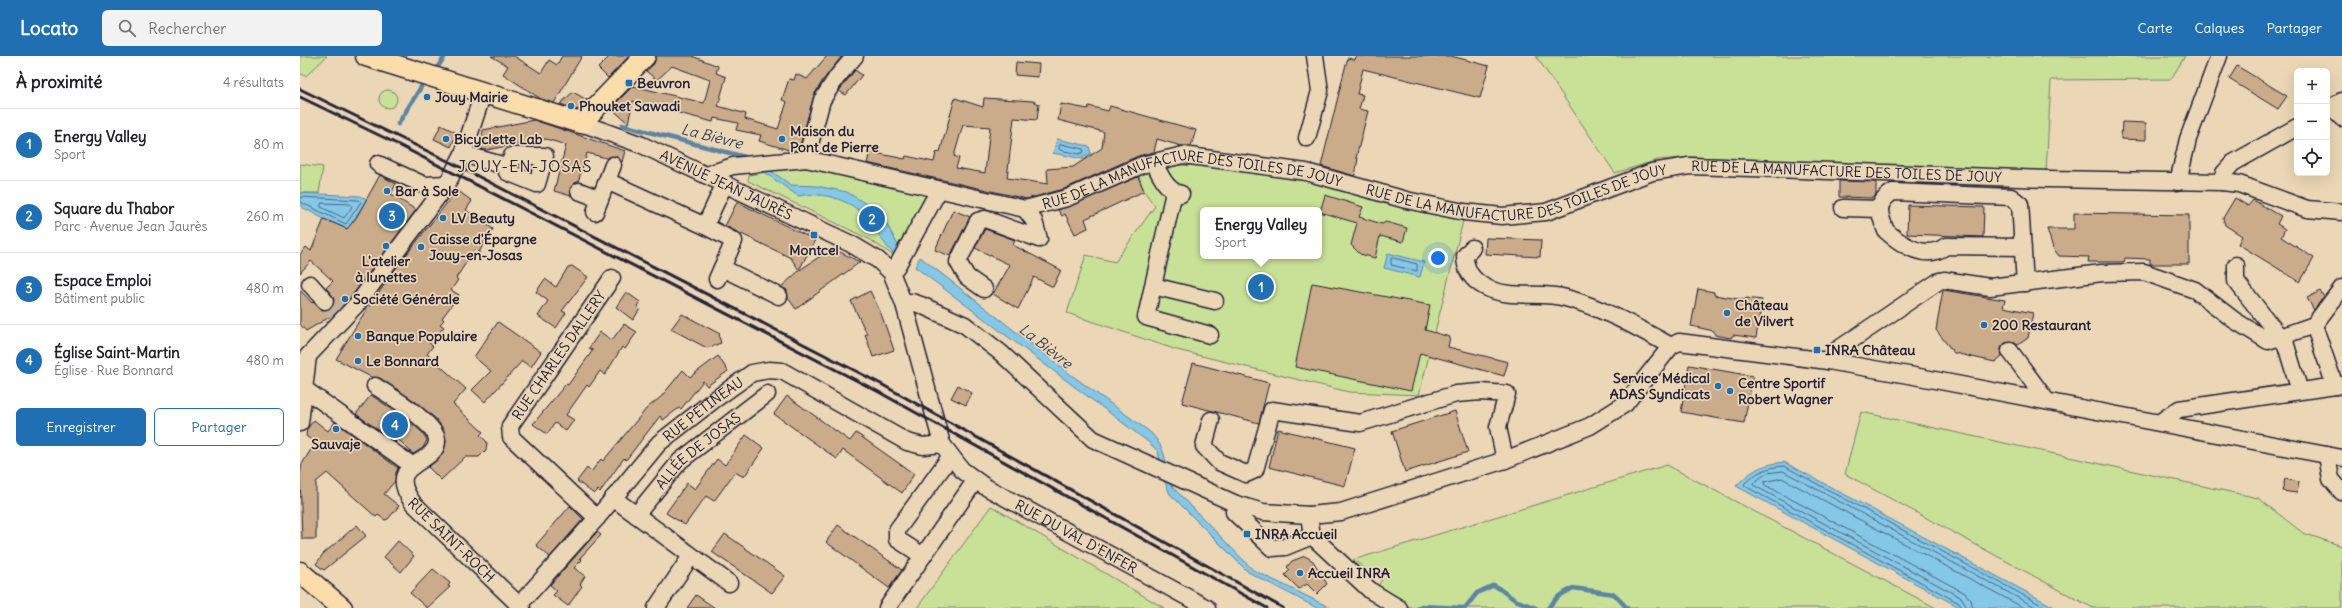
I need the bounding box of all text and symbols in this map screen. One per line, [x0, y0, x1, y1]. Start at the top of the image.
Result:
search box [102, 10, 382, 46]
text: Locato [20, 16, 78, 40]
icon: search [116, 17, 138, 39]
text: Rechercher [148, 19, 226, 38]
text: Carte [2138, 19, 2172, 37]
text: Calques [2194, 19, 2244, 37]
text: Partager [2266, 19, 2322, 37]
map controls [2294, 68, 2330, 176]
button: + [2294, 68, 2330, 104]
text: À proximité [16, 71, 102, 93]
text: 4 résultats [223, 74, 284, 91]
place label: Beuvron [637, 74, 690, 92]
marker: Beuvron [624, 78, 634, 88]
place label: Jouy Mairie [435, 88, 509, 106]
marker: Jouy Mairie [422, 92, 432, 102]
place label: Phouket Sawadi [579, 97, 680, 115]
marker: Phouket Sawadi [566, 101, 576, 111]
button: − [2294, 104, 2330, 140]
water label: La Bièvre [679, 119, 745, 153]
place label: Maison du Pont de Pierre [790, 122, 879, 156]
text: Energy Valley [54, 127, 147, 146]
place label: Bicyclette Lab [454, 130, 543, 148]
marker: Bicyclette Lab [441, 134, 451, 144]
marker: Maison du Pont de Pierre [777, 134, 787, 144]
text: 1 [26, 136, 32, 153]
text: 80 m [253, 136, 284, 153]
button: locate [2294, 140, 2330, 176]
street label: RUE DE LA MANUFACTURE DES TOILES DE JOUY [1040, 145, 1345, 213]
text: Sport [54, 146, 86, 163]
street label: AVENUE JEAN JAURÈS [657, 146, 796, 224]
district label: JOUY-EN-JOSAS [458, 156, 592, 176]
street label: RUE DE LA MANUFACTURE DES TOILES DE JOUY [1691, 157, 2002, 186]
street label: RUE DE LA MANUFACTURE DES TOILES DE JOUY [1364, 161, 1668, 225]
place label: Bar à Sole [395, 182, 459, 200]
marker: Bar à Sole [382, 186, 392, 196]
text: Square du Thabor [54, 199, 174, 218]
pin: 3 [379, 201, 405, 231]
pin: 2 [859, 204, 885, 234]
popup [1200, 207, 1322, 259]
text: 2 [25, 208, 33, 225]
text: 260 m [246, 208, 284, 225]
place label: LV Beauty [451, 209, 515, 227]
marker: LV Beauty [438, 213, 448, 223]
text: Energy Valley [1215, 215, 1307, 234]
text: Parc · Avenue Jean Jaurès [54, 218, 208, 235]
place label: Caisse d'Épargne Jouy-en-Josas [429, 230, 537, 264]
marker: Montcel [809, 230, 819, 240]
text: Sport [1215, 234, 1246, 251]
marker: L'atelier à lunettes [381, 241, 391, 251]
place label: Montcel [789, 241, 839, 259]
marker: Caisse d'Épargne Jouy-en-Josas [416, 242, 426, 252]
your location [1428, 248, 1448, 268]
place label: L'atelier à lunettes [355, 252, 417, 286]
text: Espace Emploi [54, 271, 151, 290]
pin: 1 [1248, 272, 1274, 302]
text: 3 [25, 280, 33, 297]
text: 480 m [246, 280, 284, 297]
street label: RUE CHARLES DALLERY [508, 287, 610, 423]
text: Bâtiment public [54, 290, 145, 307]
place label: Société Générale [353, 290, 460, 308]
marker: Société Générale [340, 294, 350, 304]
place label: Château de Vilvert [1735, 296, 1794, 330]
marker: Château de Vilvert [1722, 308, 1732, 318]
place label: 200 Restaurant [1992, 316, 2091, 334]
water label: La Bièvre [1016, 319, 1077, 373]
marker: 200 Restaurant [1979, 320, 1989, 330]
place label: Banque Populaire [366, 327, 478, 345]
marker: Banque Populaire [353, 331, 363, 341]
place label: INRA Château [1825, 341, 1916, 359]
text: Église Saint-Martin [54, 343, 180, 362]
marker: INRA Château [1812, 345, 1822, 355]
text: 4 [25, 352, 33, 369]
text: 480 m [246, 352, 284, 369]
place label: Le Bonnard [366, 352, 440, 370]
marker: Le Bonnard [353, 356, 363, 366]
text: Église · Rue Bonnard [54, 362, 173, 379]
place label: Service Médical ADAS Syndicats [1610, 369, 1711, 403]
street label: RUE PÉTINEAU [659, 373, 747, 446]
place label: Centre Sportif Robert Wagner [1738, 374, 1833, 408]
marker: Service Médical ADAS Syndicats [1713, 381, 1723, 391]
marker: Centre Sportif Robert Wagner [1725, 386, 1735, 396]
button: Enregistrer [16, 408, 146, 446]
button: Partager [154, 408, 284, 446]
street label: ALLÉE DE JOSAS [652, 408, 745, 493]
pin: 4 [382, 410, 408, 440]
marker: Sauvaje [331, 424, 341, 434]
place label: Sauvaje [311, 435, 361, 453]
street label: RUE SAINT-ROCH [404, 494, 499, 586]
street label: RUE DU VAL D'ENFER [1012, 496, 1141, 577]
place label: INRA Accueil [1255, 525, 1337, 543]
marker: INRA Accueil [1242, 529, 1252, 539]
place label: Accueil INRA [1308, 564, 1390, 582]
marker: Accueil INRA [1295, 568, 1305, 578]

